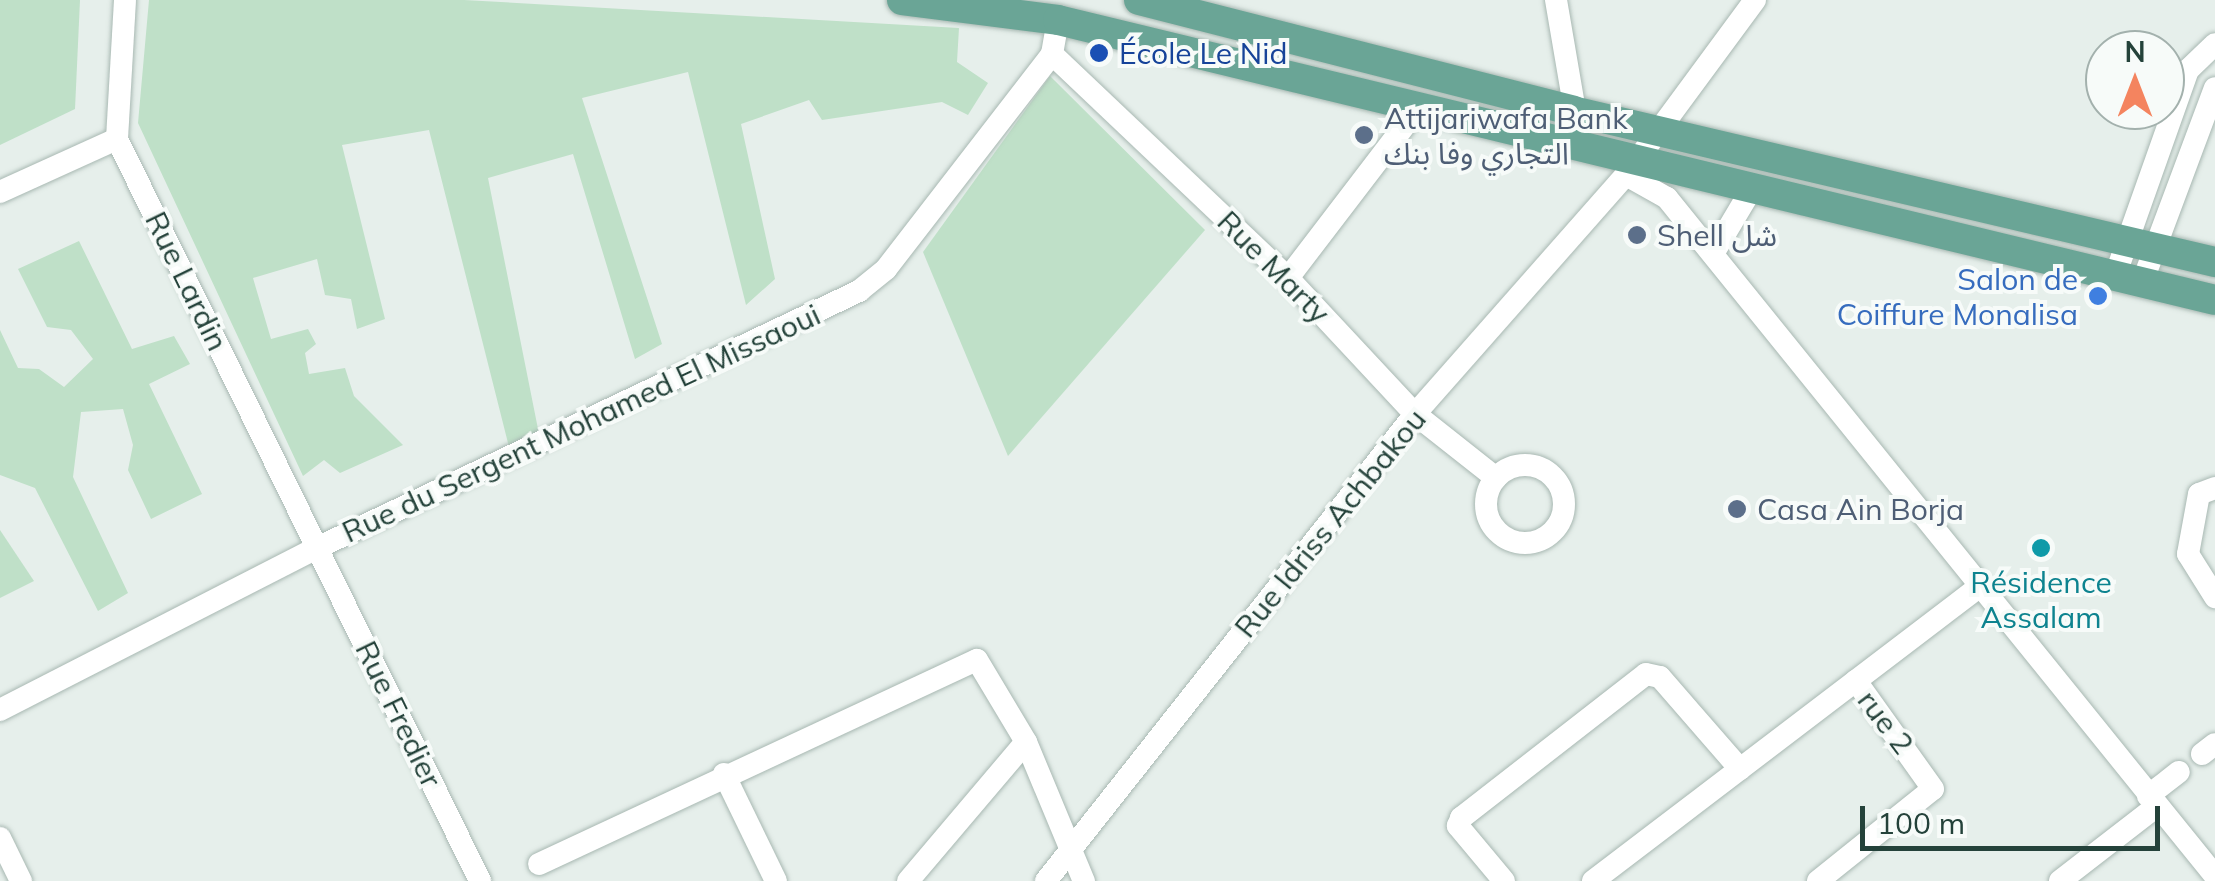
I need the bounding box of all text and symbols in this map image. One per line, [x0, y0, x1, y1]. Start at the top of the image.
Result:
north arrow [2085, 30, 2185, 130]
text: N [2124, 34, 2146, 69]
place label: École Le Nid [1119, 35, 1287, 71]
marker: École Le Nid [1088, 42, 1110, 64]
place label: Attijariwafa Bank التجاري وفا بنك [1384, 100, 1628, 170]
marker: Attijariwafa Bank التجاري وفا بنك [1353, 124, 1375, 146]
street label: Rue Marty [1210, 203, 1338, 331]
street label: Rue Lardin [138, 206, 236, 356]
place label: Shell شل [1657, 217, 1777, 253]
marker: Shell شل [1626, 224, 1648, 246]
place label: Salon de Coiffure Monalisa [1837, 261, 2078, 332]
marker: Salon de Coiffure Monalisa [2087, 285, 2109, 307]
street label: Rue du Sergent Mohamed El Missaoui [336, 296, 826, 550]
street label: Rue Idriss Achbakou [1227, 402, 1433, 644]
place label: Casa Ain Borja [1757, 491, 1964, 527]
marker: Casa Ain Borja [1726, 498, 1748, 520]
marker: Résidence Assalam [2030, 537, 2052, 559]
place label: Résidence Assalam [1970, 564, 2112, 634]
street label: Rue Fredier [348, 635, 450, 793]
street label: rue 2 [1850, 683, 1922, 761]
scale bar [1865, 786, 2165, 848]
text: 100 m [1877, 804, 1965, 842]

